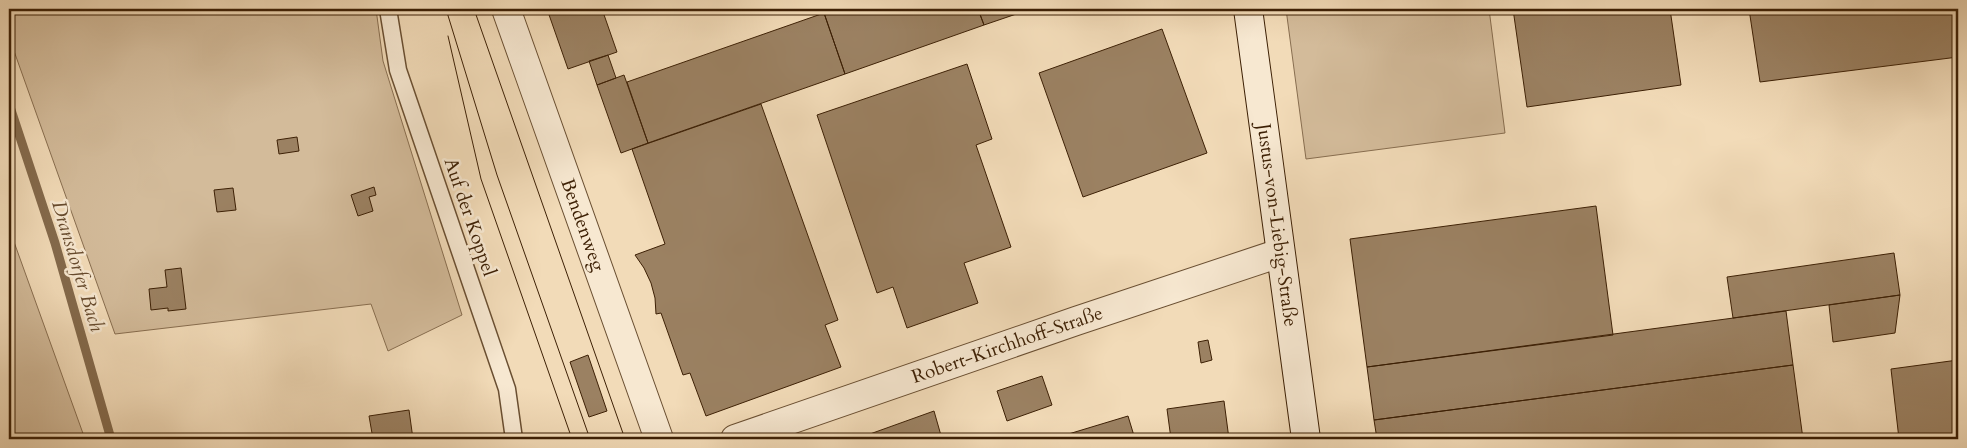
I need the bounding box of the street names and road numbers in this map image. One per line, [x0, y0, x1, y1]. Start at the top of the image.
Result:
street label: Justus-von-Liebig-Straße [1250, 119, 1304, 328]
street label: Auf der Koppel [438, 154, 502, 280]
street label: Bendenweg [554, 175, 611, 275]
street label: Robert-Kirchhoff-Straße [908, 300, 1106, 390]

